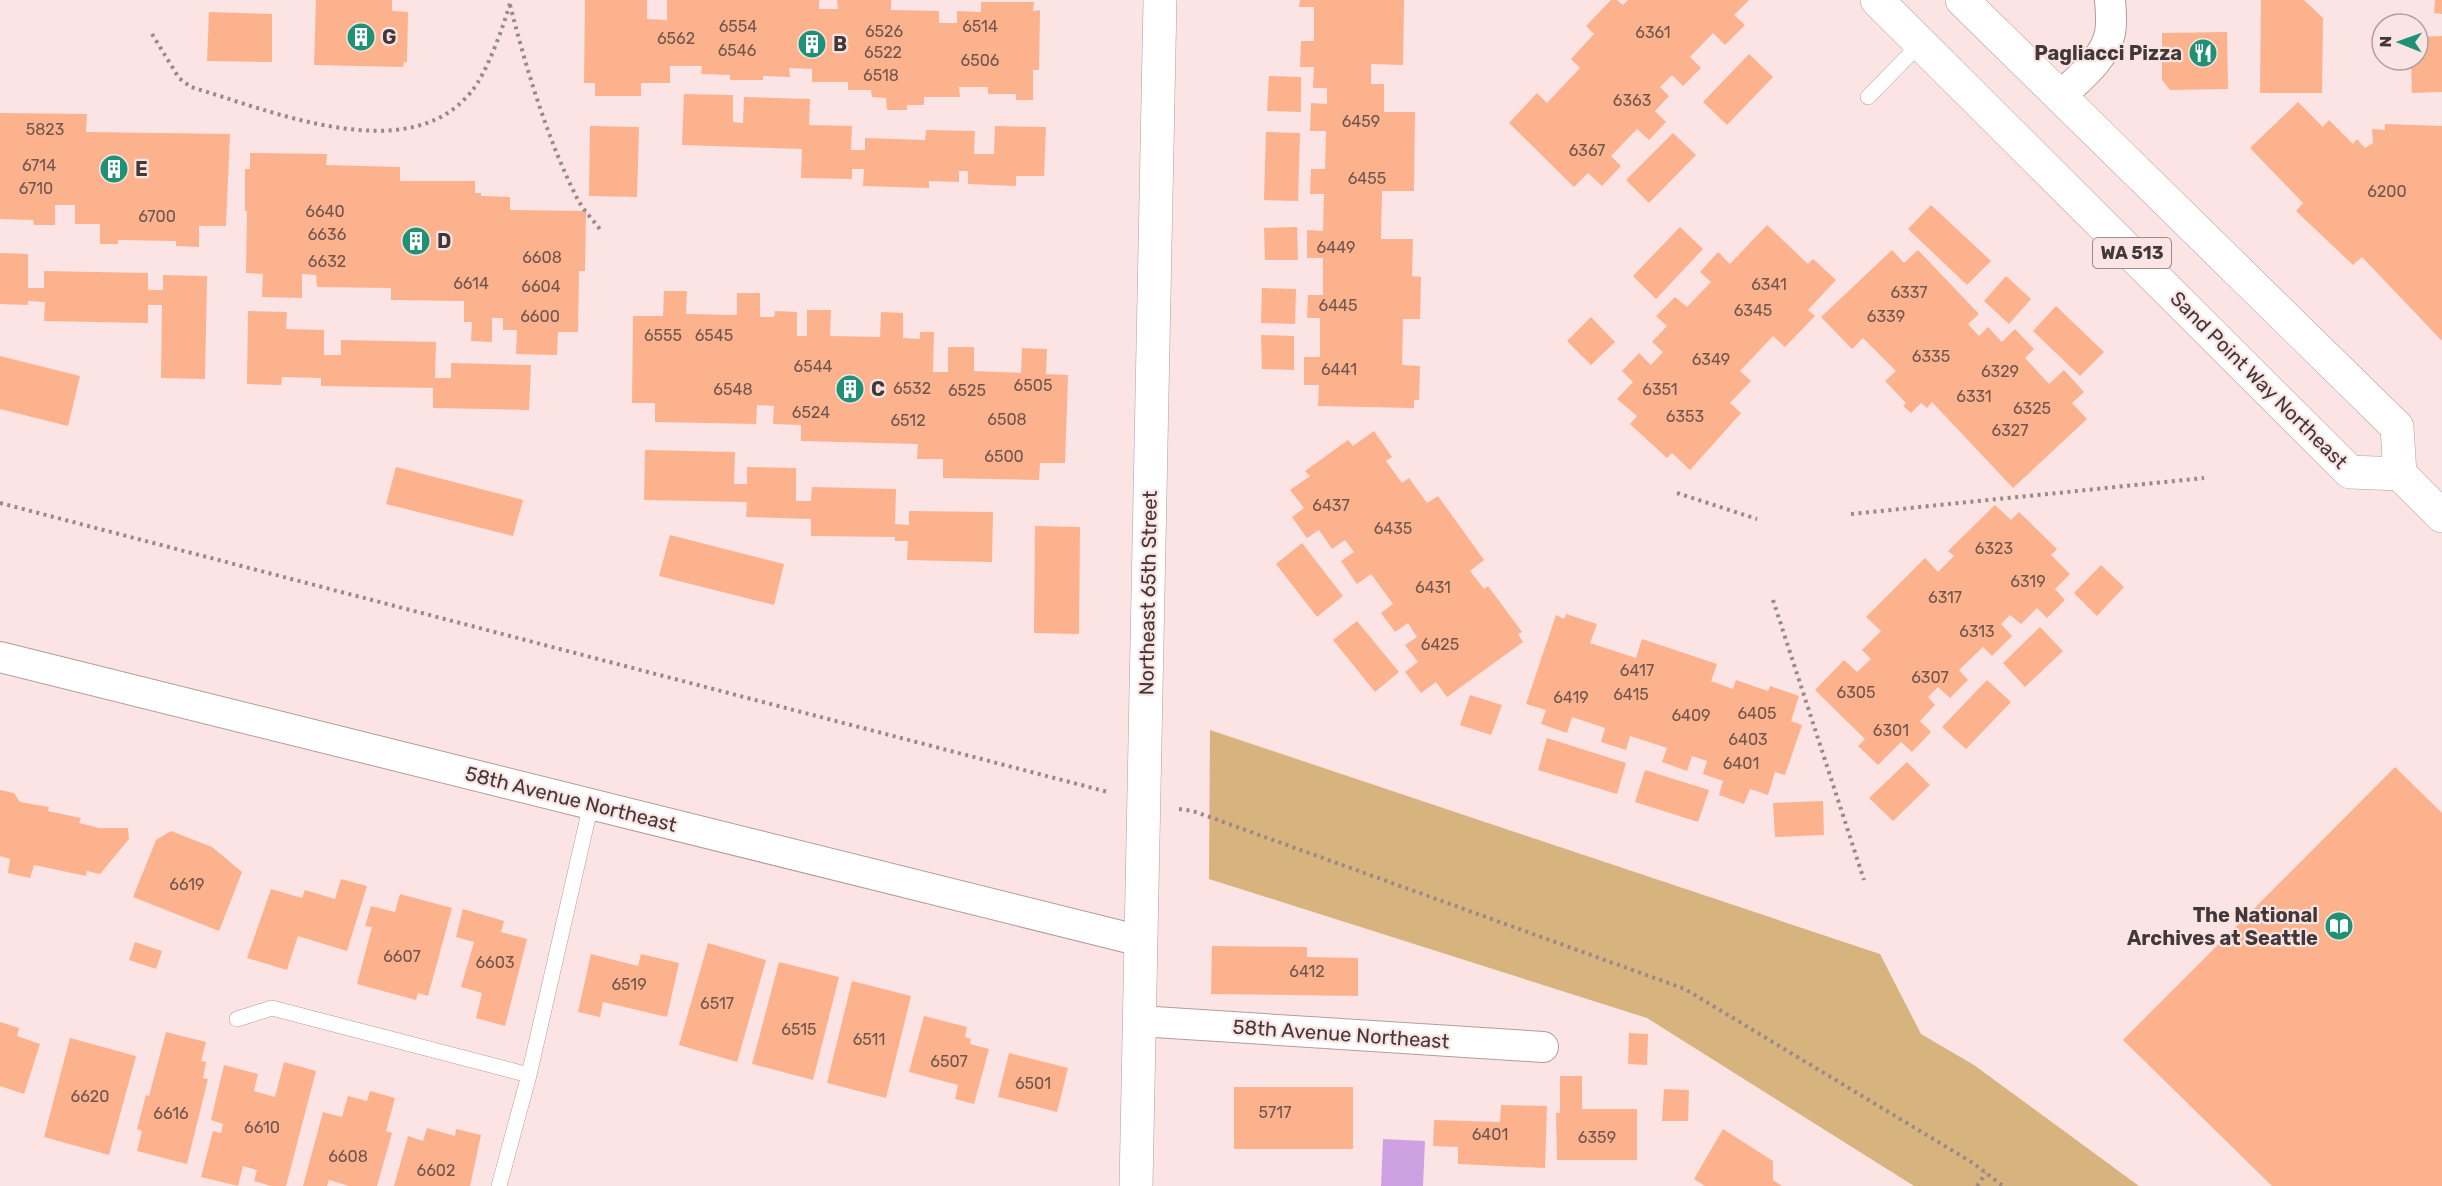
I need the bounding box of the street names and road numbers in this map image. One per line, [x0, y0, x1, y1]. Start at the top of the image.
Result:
road number: WA 513 [2093, 238, 2171, 268]
street label: Sand Point Way Northeast [2165, 286, 2353, 474]
street label: Northeast 65th Street [1134, 490, 1162, 696]
street label: 58th Avenue Northeast [463, 761, 679, 837]
street label: 58th Avenue Northeast [1232, 1014, 1450, 1054]

